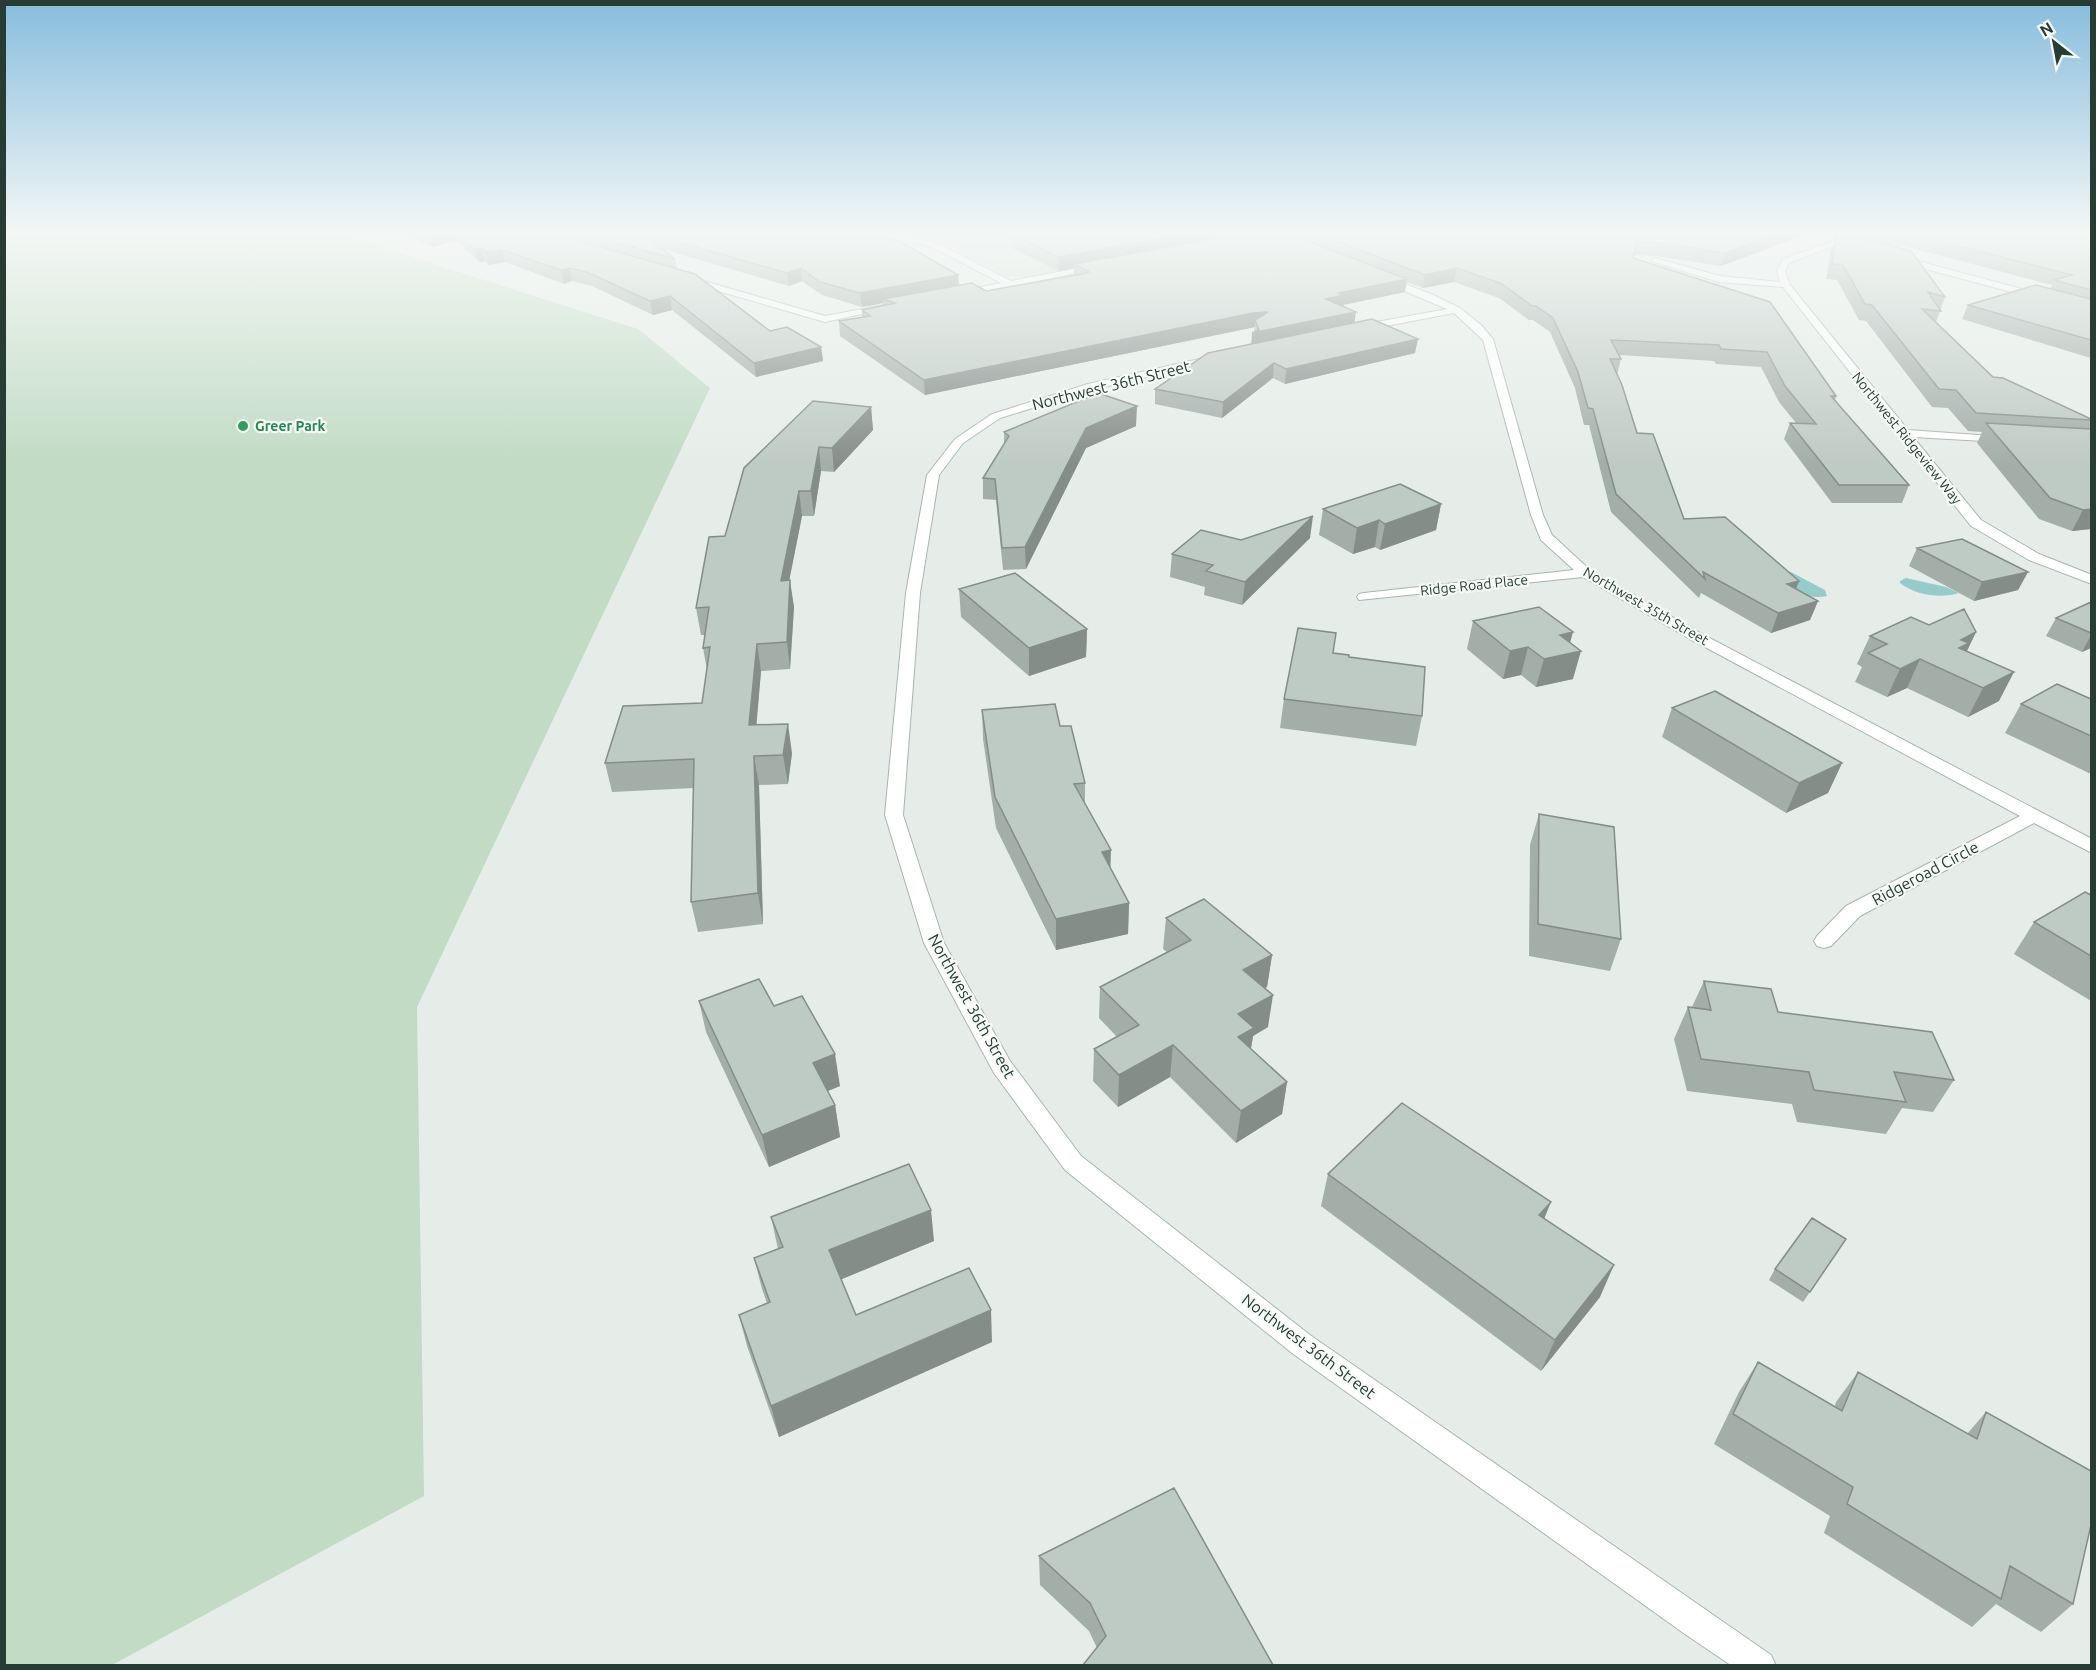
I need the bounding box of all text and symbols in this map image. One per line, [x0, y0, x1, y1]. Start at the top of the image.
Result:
north arrow [2024, 12, 2084, 72]
text: N [2037, 18, 2056, 40]
street label: Northwest 36th Street [1030, 356, 1193, 413]
street label: Northwest Ridgeview Way [1849, 369, 1965, 507]
place label: Greer Park [255, 418, 326, 434]
marker: Greer Park [236, 419, 250, 433]
street label: Northwest 35th Street [1581, 564, 1712, 649]
street label: Ridge Road Place [1419, 571, 1529, 599]
street label: Ridgeroad Circle [1869, 837, 1981, 909]
street label: Northwest 36th Street [925, 931, 1020, 1082]
street label: Northwest 36th Street [1239, 1290, 1380, 1402]

